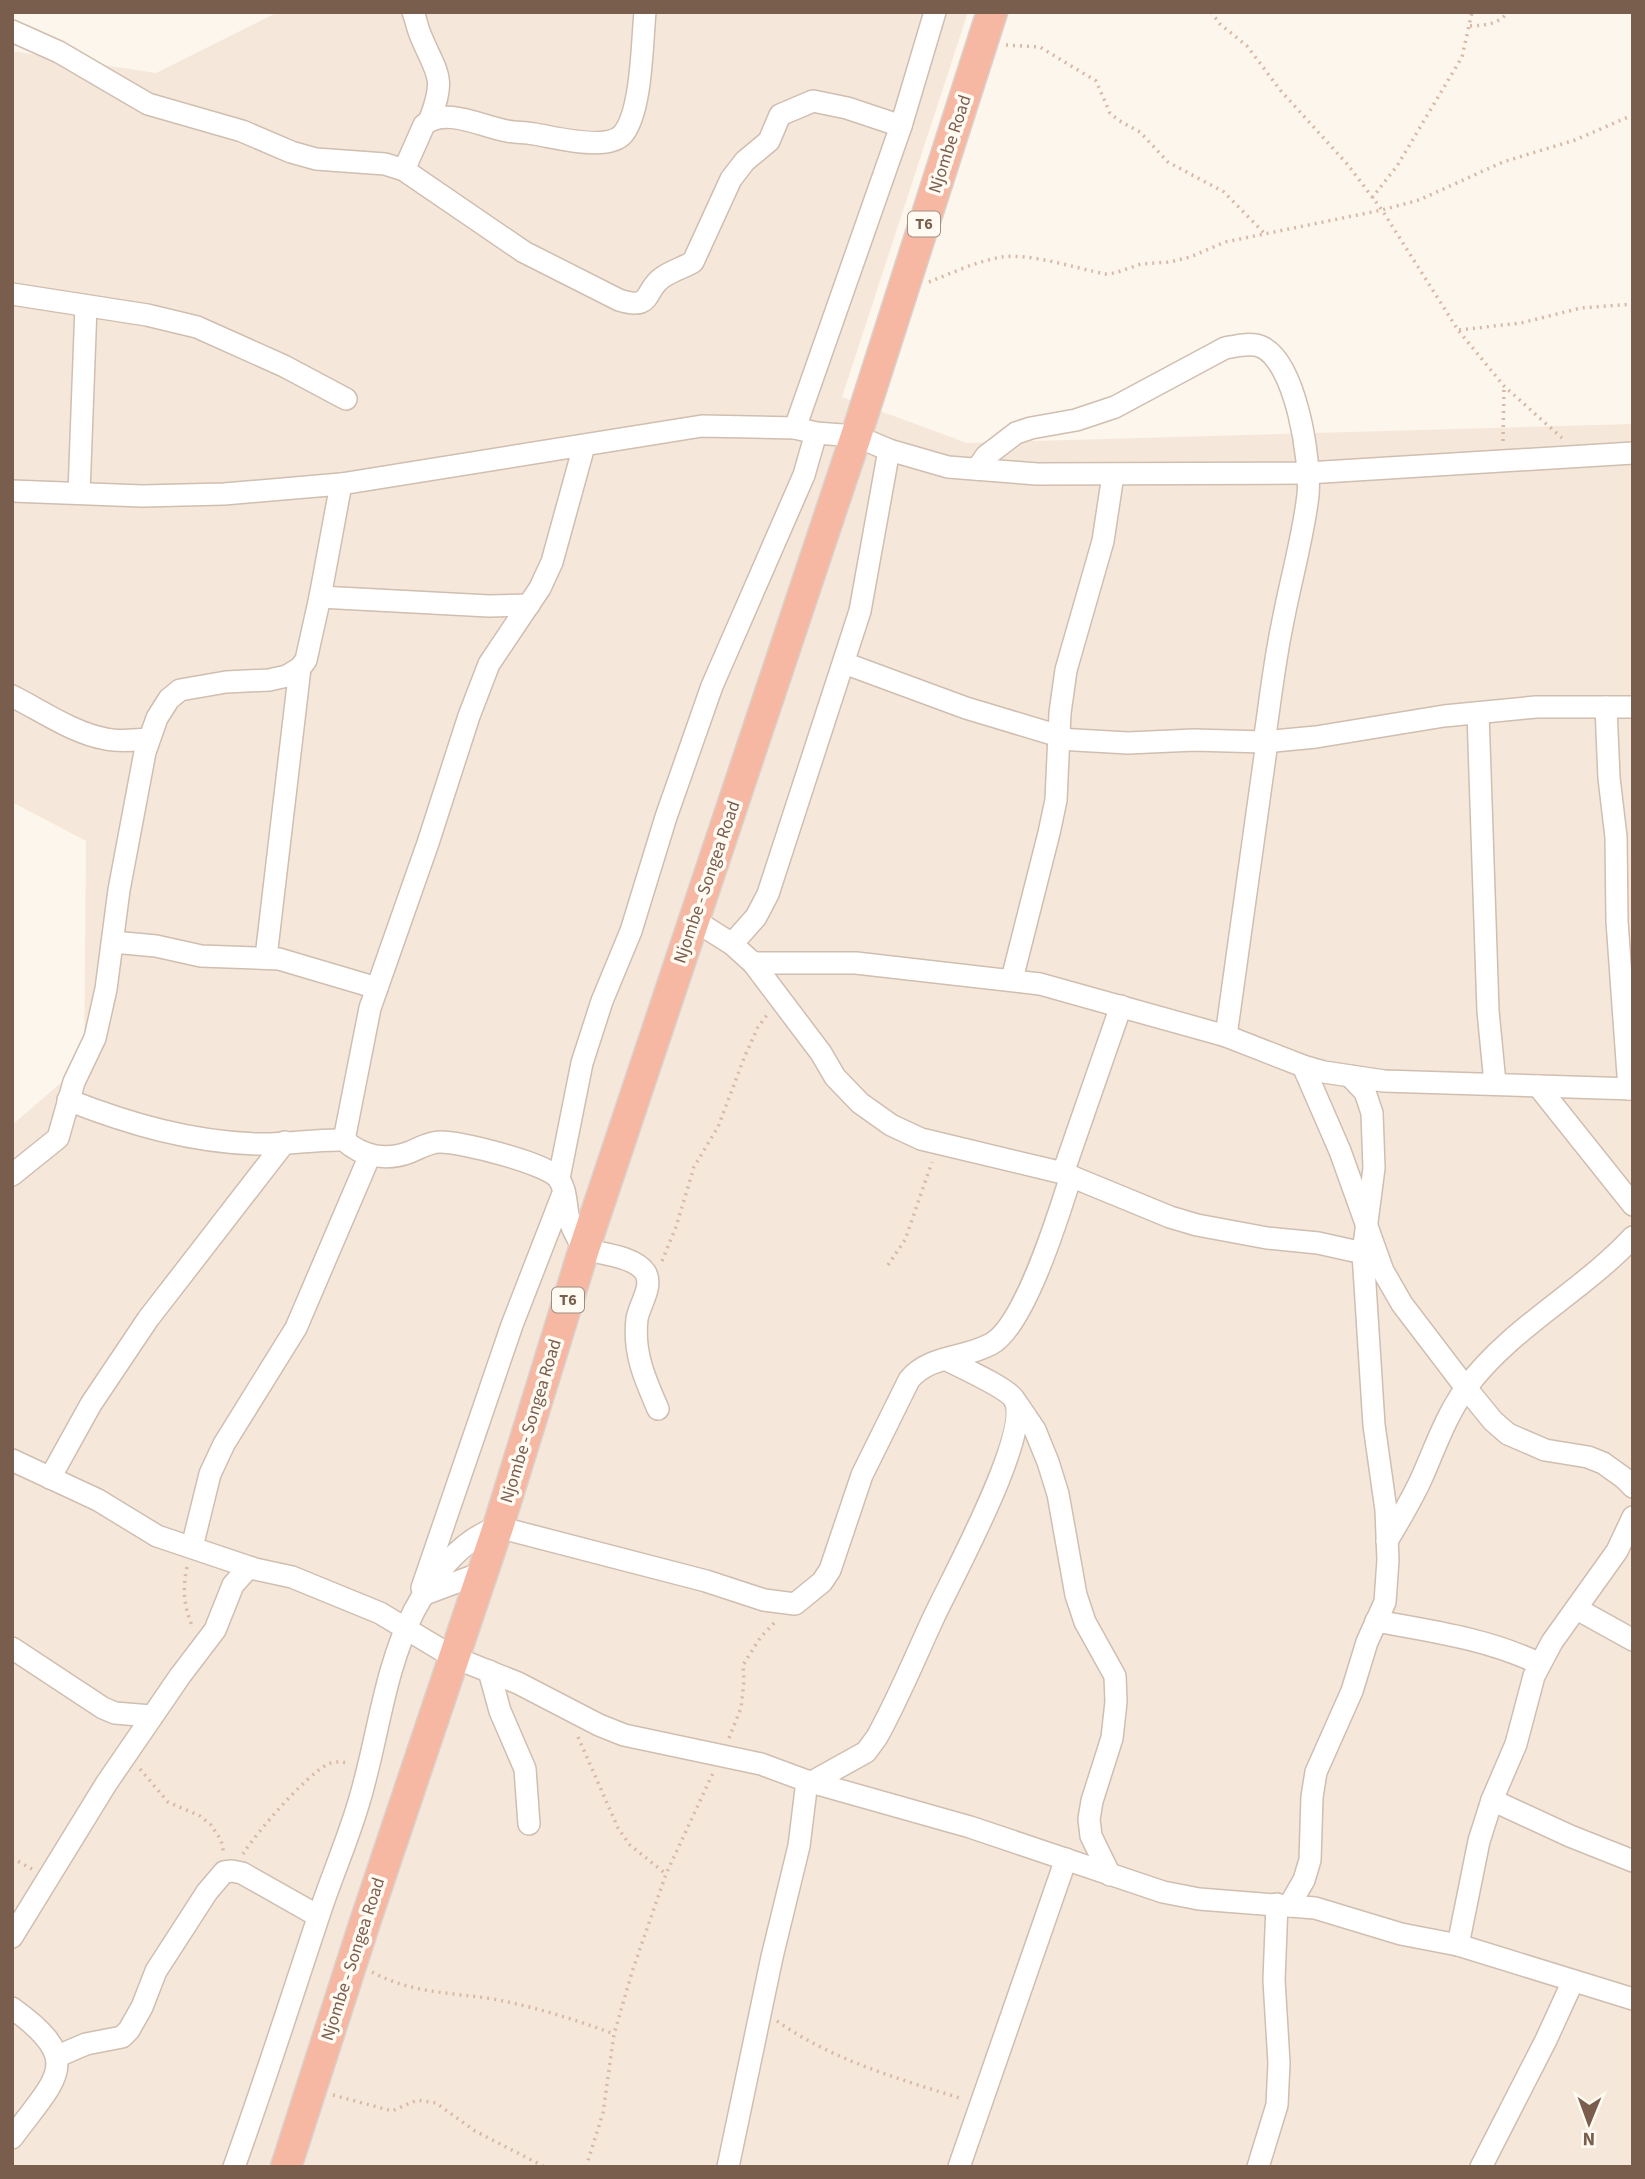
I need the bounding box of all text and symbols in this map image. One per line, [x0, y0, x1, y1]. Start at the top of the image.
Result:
street label: Njombe Road [922, 92, 978, 196]
road number: T6 [908, 212, 940, 236]
street label: Njombe - Songea Road [667, 797, 747, 967]
road number: T6 [552, 1288, 584, 1312]
street label: Njombe - Songea Road [494, 1336, 568, 1506]
street label: Njombe - Songea Road [315, 1874, 391, 2044]
north arrow [1554, 2088, 1624, 2158]
text: N [1582, 2125, 1595, 2152]

